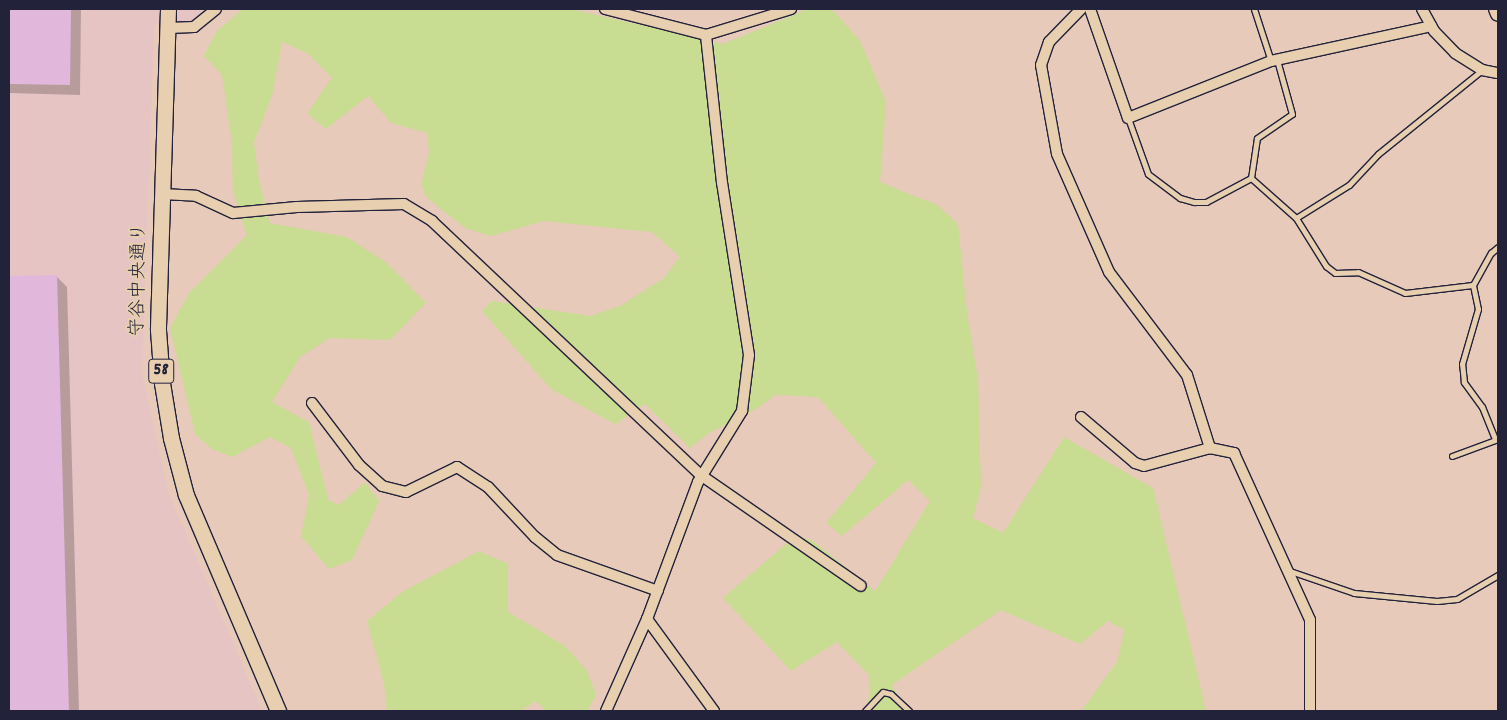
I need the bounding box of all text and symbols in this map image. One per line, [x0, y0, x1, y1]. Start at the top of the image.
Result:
street label: 守谷中央通り [128, 223, 152, 337]
road number: 58 [147, 356, 175, 386]

